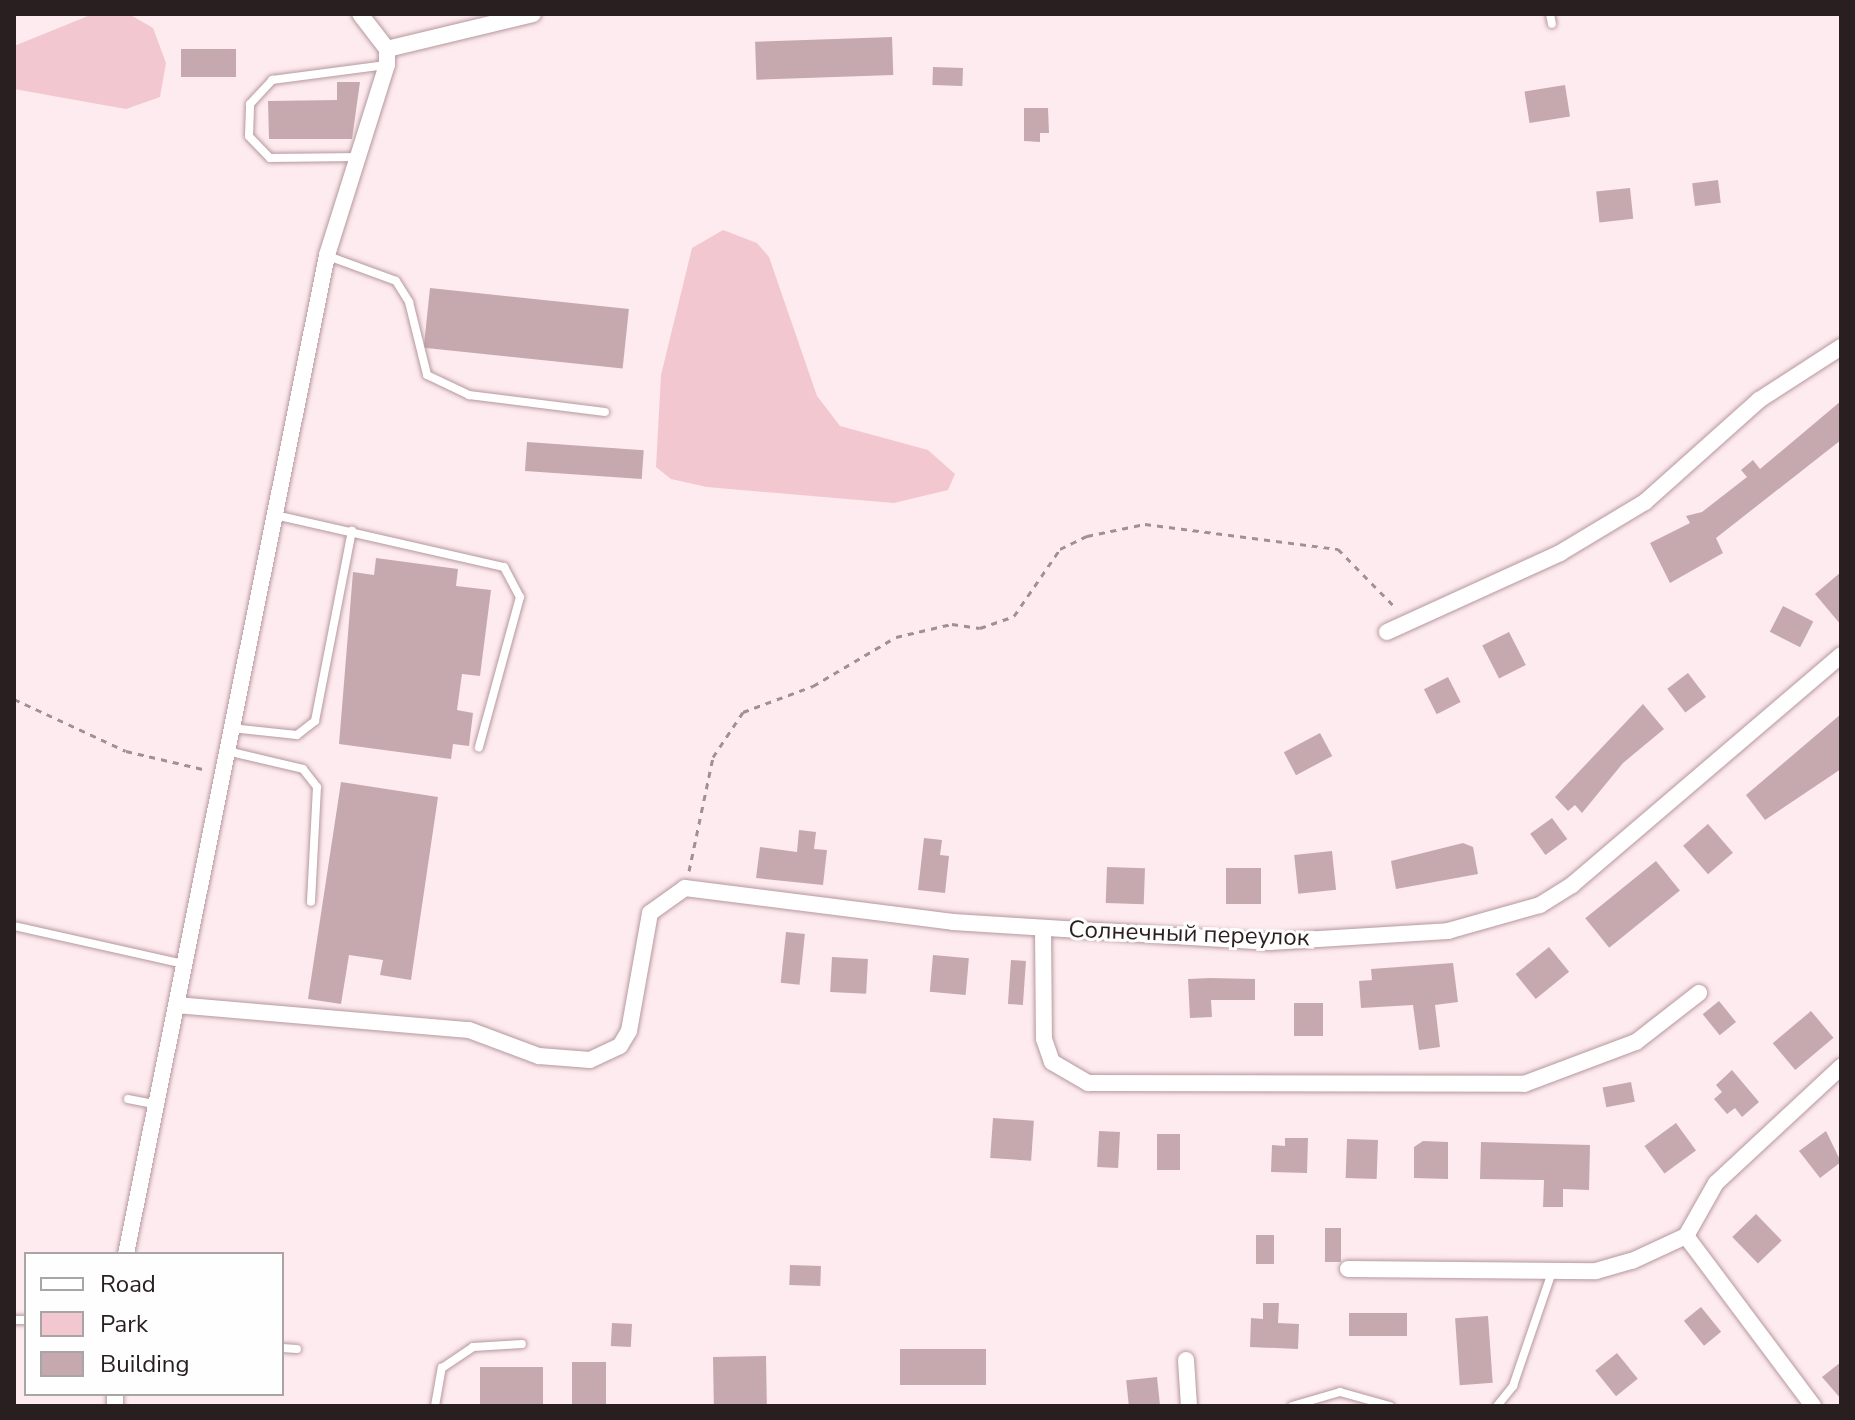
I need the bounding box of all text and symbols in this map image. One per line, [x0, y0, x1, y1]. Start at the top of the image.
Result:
street label: Солнечный переулок [1068, 915, 1310, 953]
legend [24, 1252, 284, 1396]
text: Road [100, 1268, 156, 1300]
text: Park [100, 1308, 148, 1340]
text: Building [100, 1348, 190, 1380]

